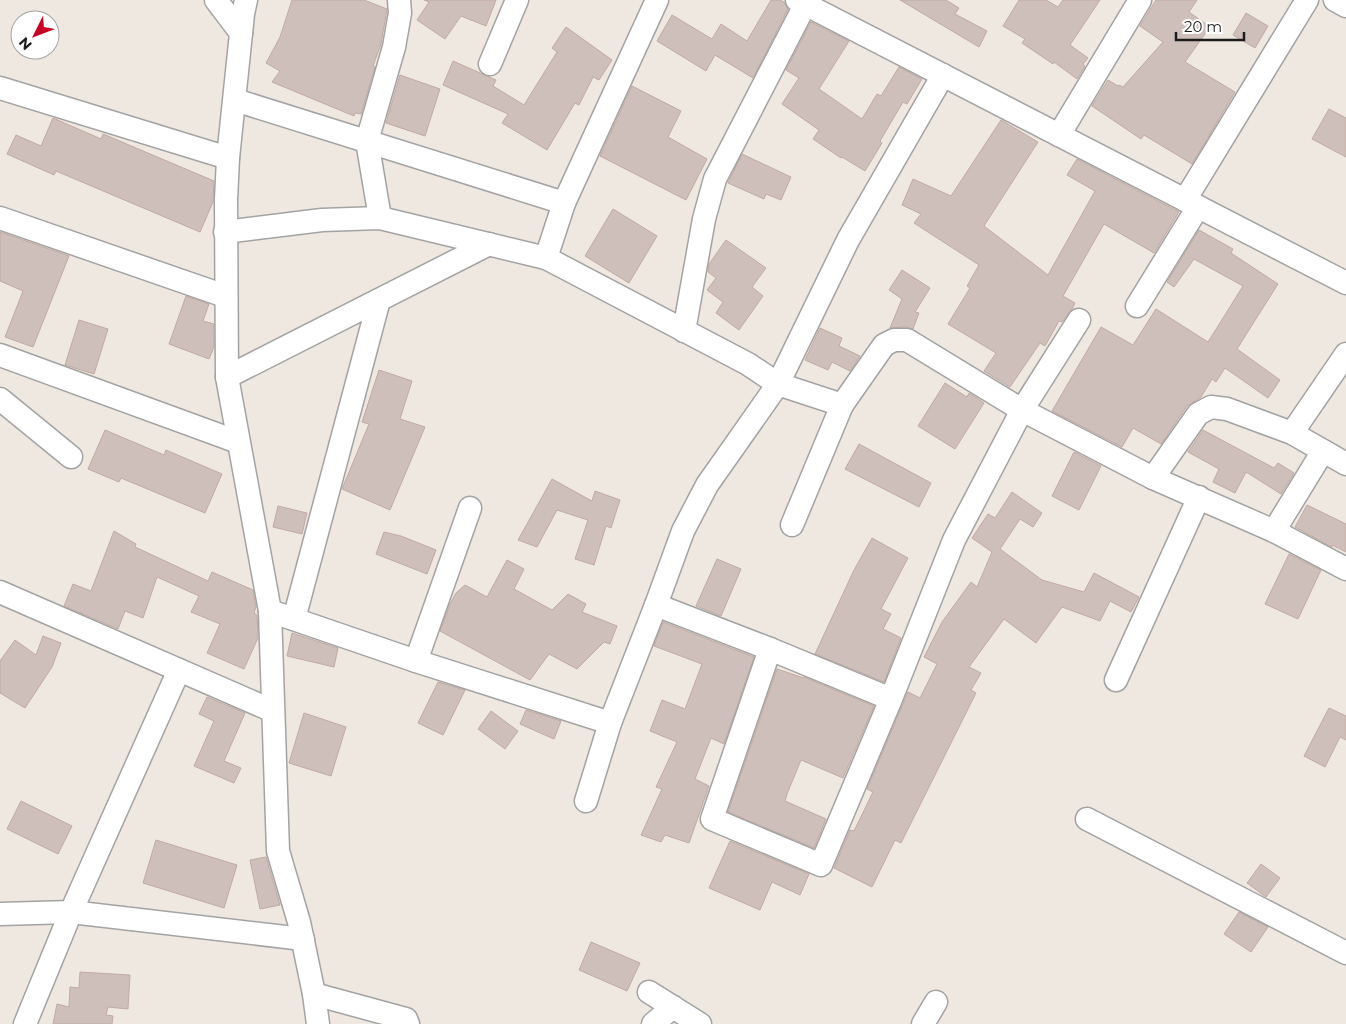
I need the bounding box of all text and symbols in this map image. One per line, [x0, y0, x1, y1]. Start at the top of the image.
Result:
north arrow [10, 10, 60, 60]
scale bar [1176, 10, 1244, 42]
text: 20 m [1184, 17, 1222, 36]
text: N [15, 33, 36, 54]

